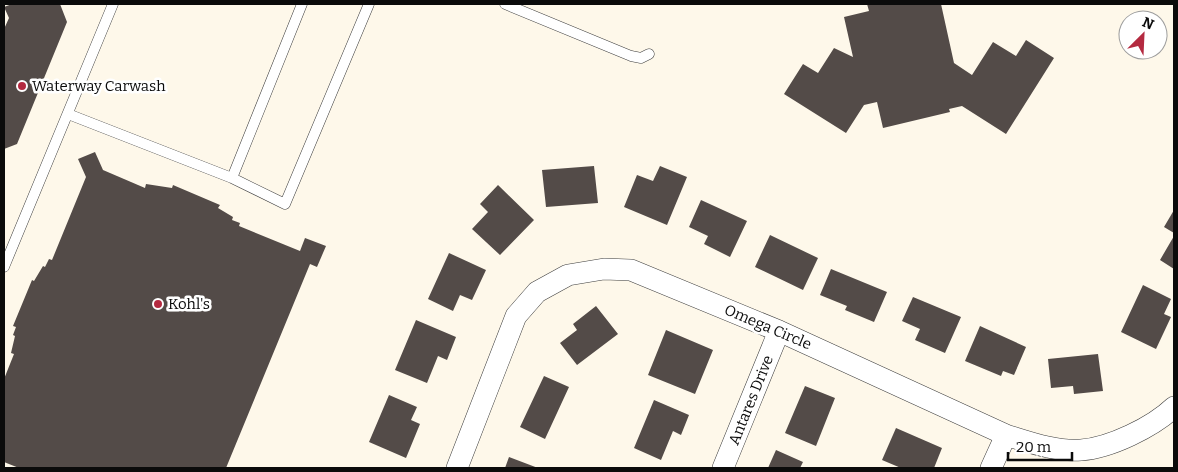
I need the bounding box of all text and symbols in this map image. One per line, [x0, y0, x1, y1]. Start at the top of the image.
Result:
north arrow [1118, 10, 1168, 60]
text: N [1140, 14, 1157, 34]
place label: Waterway Carwash [32, 77, 166, 95]
marker: Waterway Carwash [16, 80, 28, 92]
place label: Kohl's [168, 295, 210, 313]
marker: Kohl's [152, 298, 164, 310]
street label: Omega Circle [722, 301, 814, 353]
street label: Antares Drive [725, 353, 777, 447]
scale bar [1008, 430, 1072, 462]
text: 20 m [1016, 438, 1052, 456]

